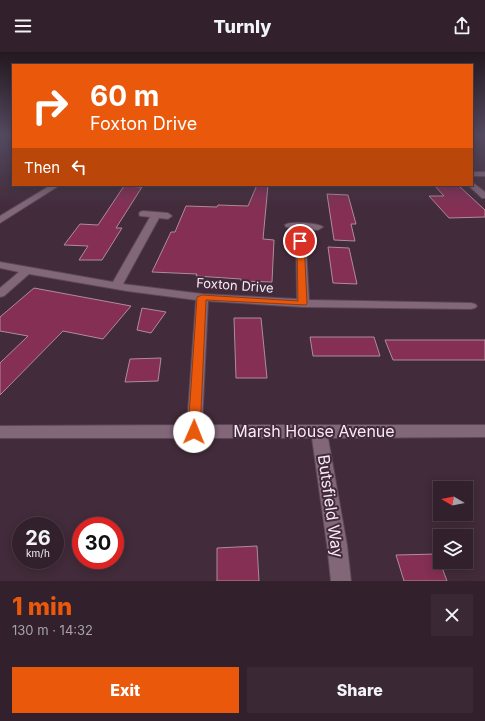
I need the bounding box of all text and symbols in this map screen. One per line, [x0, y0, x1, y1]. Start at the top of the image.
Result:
icon: menu [12, 15, 34, 37]
icon: share [451, 15, 473, 37]
text: Turnly [214, 16, 271, 37]
text: 60 m [90, 79, 159, 113]
icon: right [24, 80, 76, 132]
text: Foxton Drive [90, 113, 197, 134]
icon: left [68, 156, 90, 178]
text: Then [24, 158, 60, 177]
pin [283, 224, 317, 258]
icon: arrive [289, 230, 311, 252]
street label: Foxton Drive [196, 274, 274, 296]
position arrow [173, 411, 215, 453]
street label: Marsh House Avenue [233, 421, 395, 441]
street label: Butsfield Way [314, 453, 348, 559]
north arrow [433, 481, 473, 521]
map controls [433, 481, 473, 569]
speed limit sign: 30 [72, 517, 124, 569]
text: 26 [25, 526, 51, 550]
button: layers [433, 529, 473, 569]
text: km/h [26, 547, 50, 559]
text: 1 min [12, 592, 72, 621]
button: close [431, 594, 473, 636]
text: 130 m · 14:32 [12, 622, 93, 638]
button: Exit [12, 667, 239, 713]
button: Share [247, 667, 473, 713]

